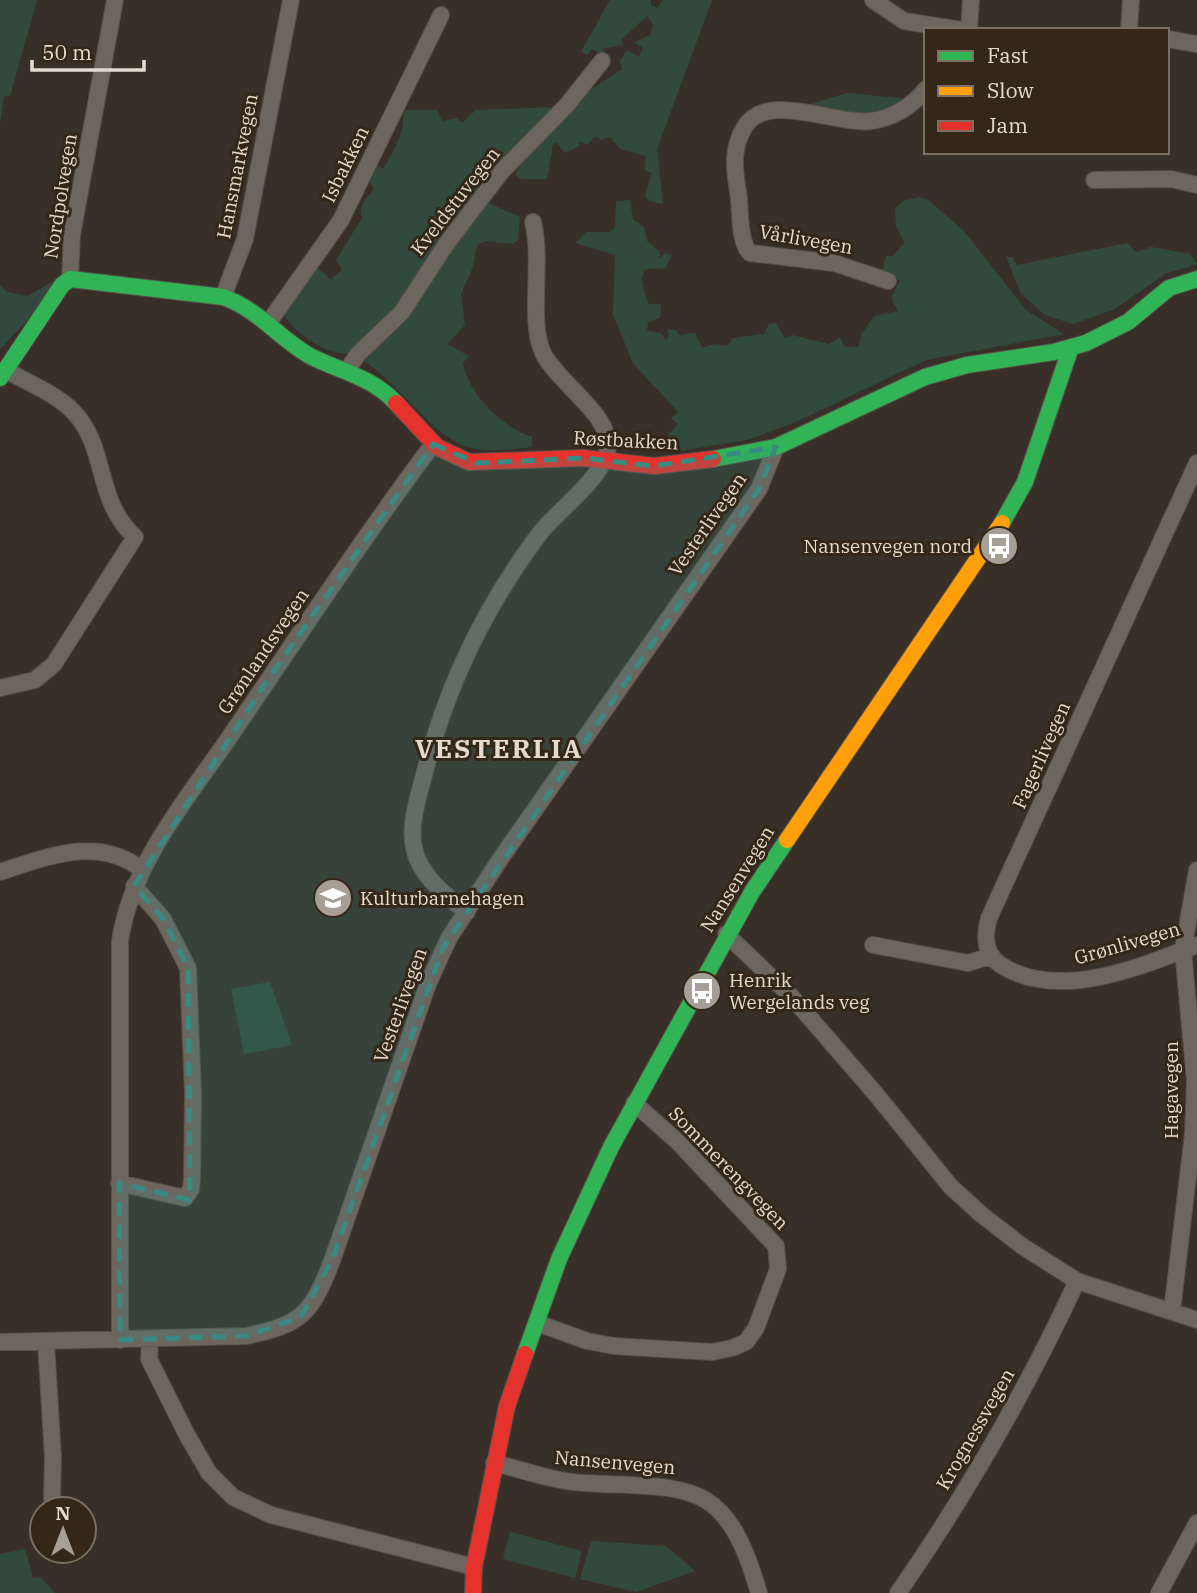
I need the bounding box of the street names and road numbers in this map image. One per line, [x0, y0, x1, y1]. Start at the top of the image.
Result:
street label: Hansmarkvegen [211, 91, 263, 241]
street label: Isbakken [316, 122, 374, 206]
street label: Nordpolvegen [38, 132, 82, 260]
street label: Kveldstuvegen [405, 142, 505, 260]
street label: Vårlivegen [757, 219, 855, 259]
street label: Røstbakken [573, 425, 679, 455]
street label: Vesterlivegen [663, 468, 751, 580]
street label: Grønlandsvegen [212, 584, 314, 718]
street label: Fagerlivegen [1007, 698, 1075, 812]
street label: Nansenvegen [695, 821, 779, 937]
street label: Grønlivegen [1071, 916, 1183, 970]
street label: Vesterlivegen [368, 944, 432, 1066]
street label: Hagavegen [1159, 1041, 1183, 1139]
street label: Sommerengvegen [664, 1101, 794, 1235]
street label: Krognessvegen [931, 1364, 1019, 1494]
street label: Nansenvegen [554, 1445, 676, 1479]

